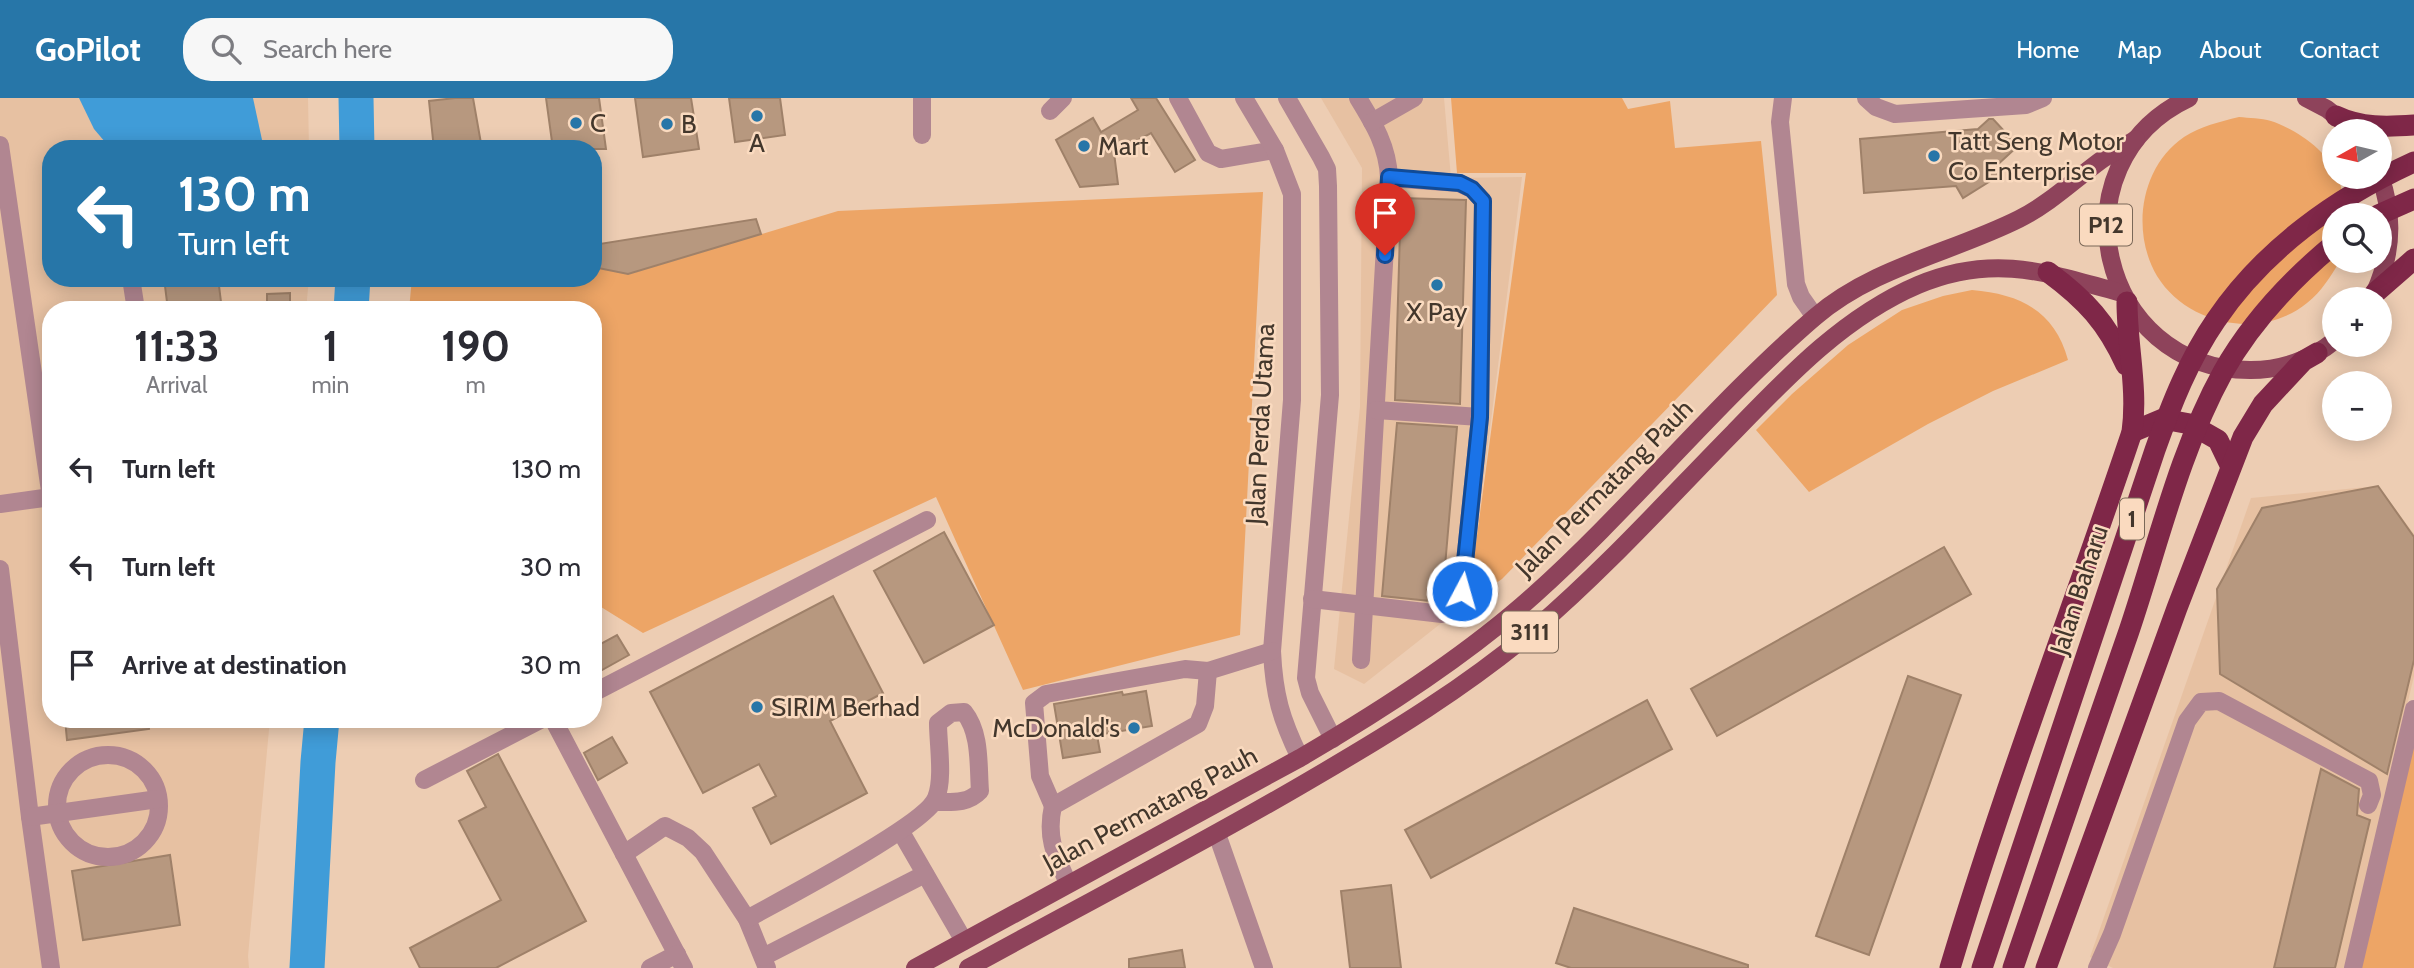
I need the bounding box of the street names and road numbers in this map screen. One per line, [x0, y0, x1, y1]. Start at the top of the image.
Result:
road number: P12 [2080, 204, 2132, 246]
street label: Jalan Perda Utama [1239, 322, 1281, 526]
street label: Jalan Permatang Pauh [1508, 392, 1700, 584]
road number: 1 [2120, 498, 2144, 540]
street label: Jalan Baharu [2043, 521, 2115, 660]
road number: 3111 [1502, 612, 1558, 652]
street label: Jalan Permatang Pauh [1036, 739, 1263, 880]

